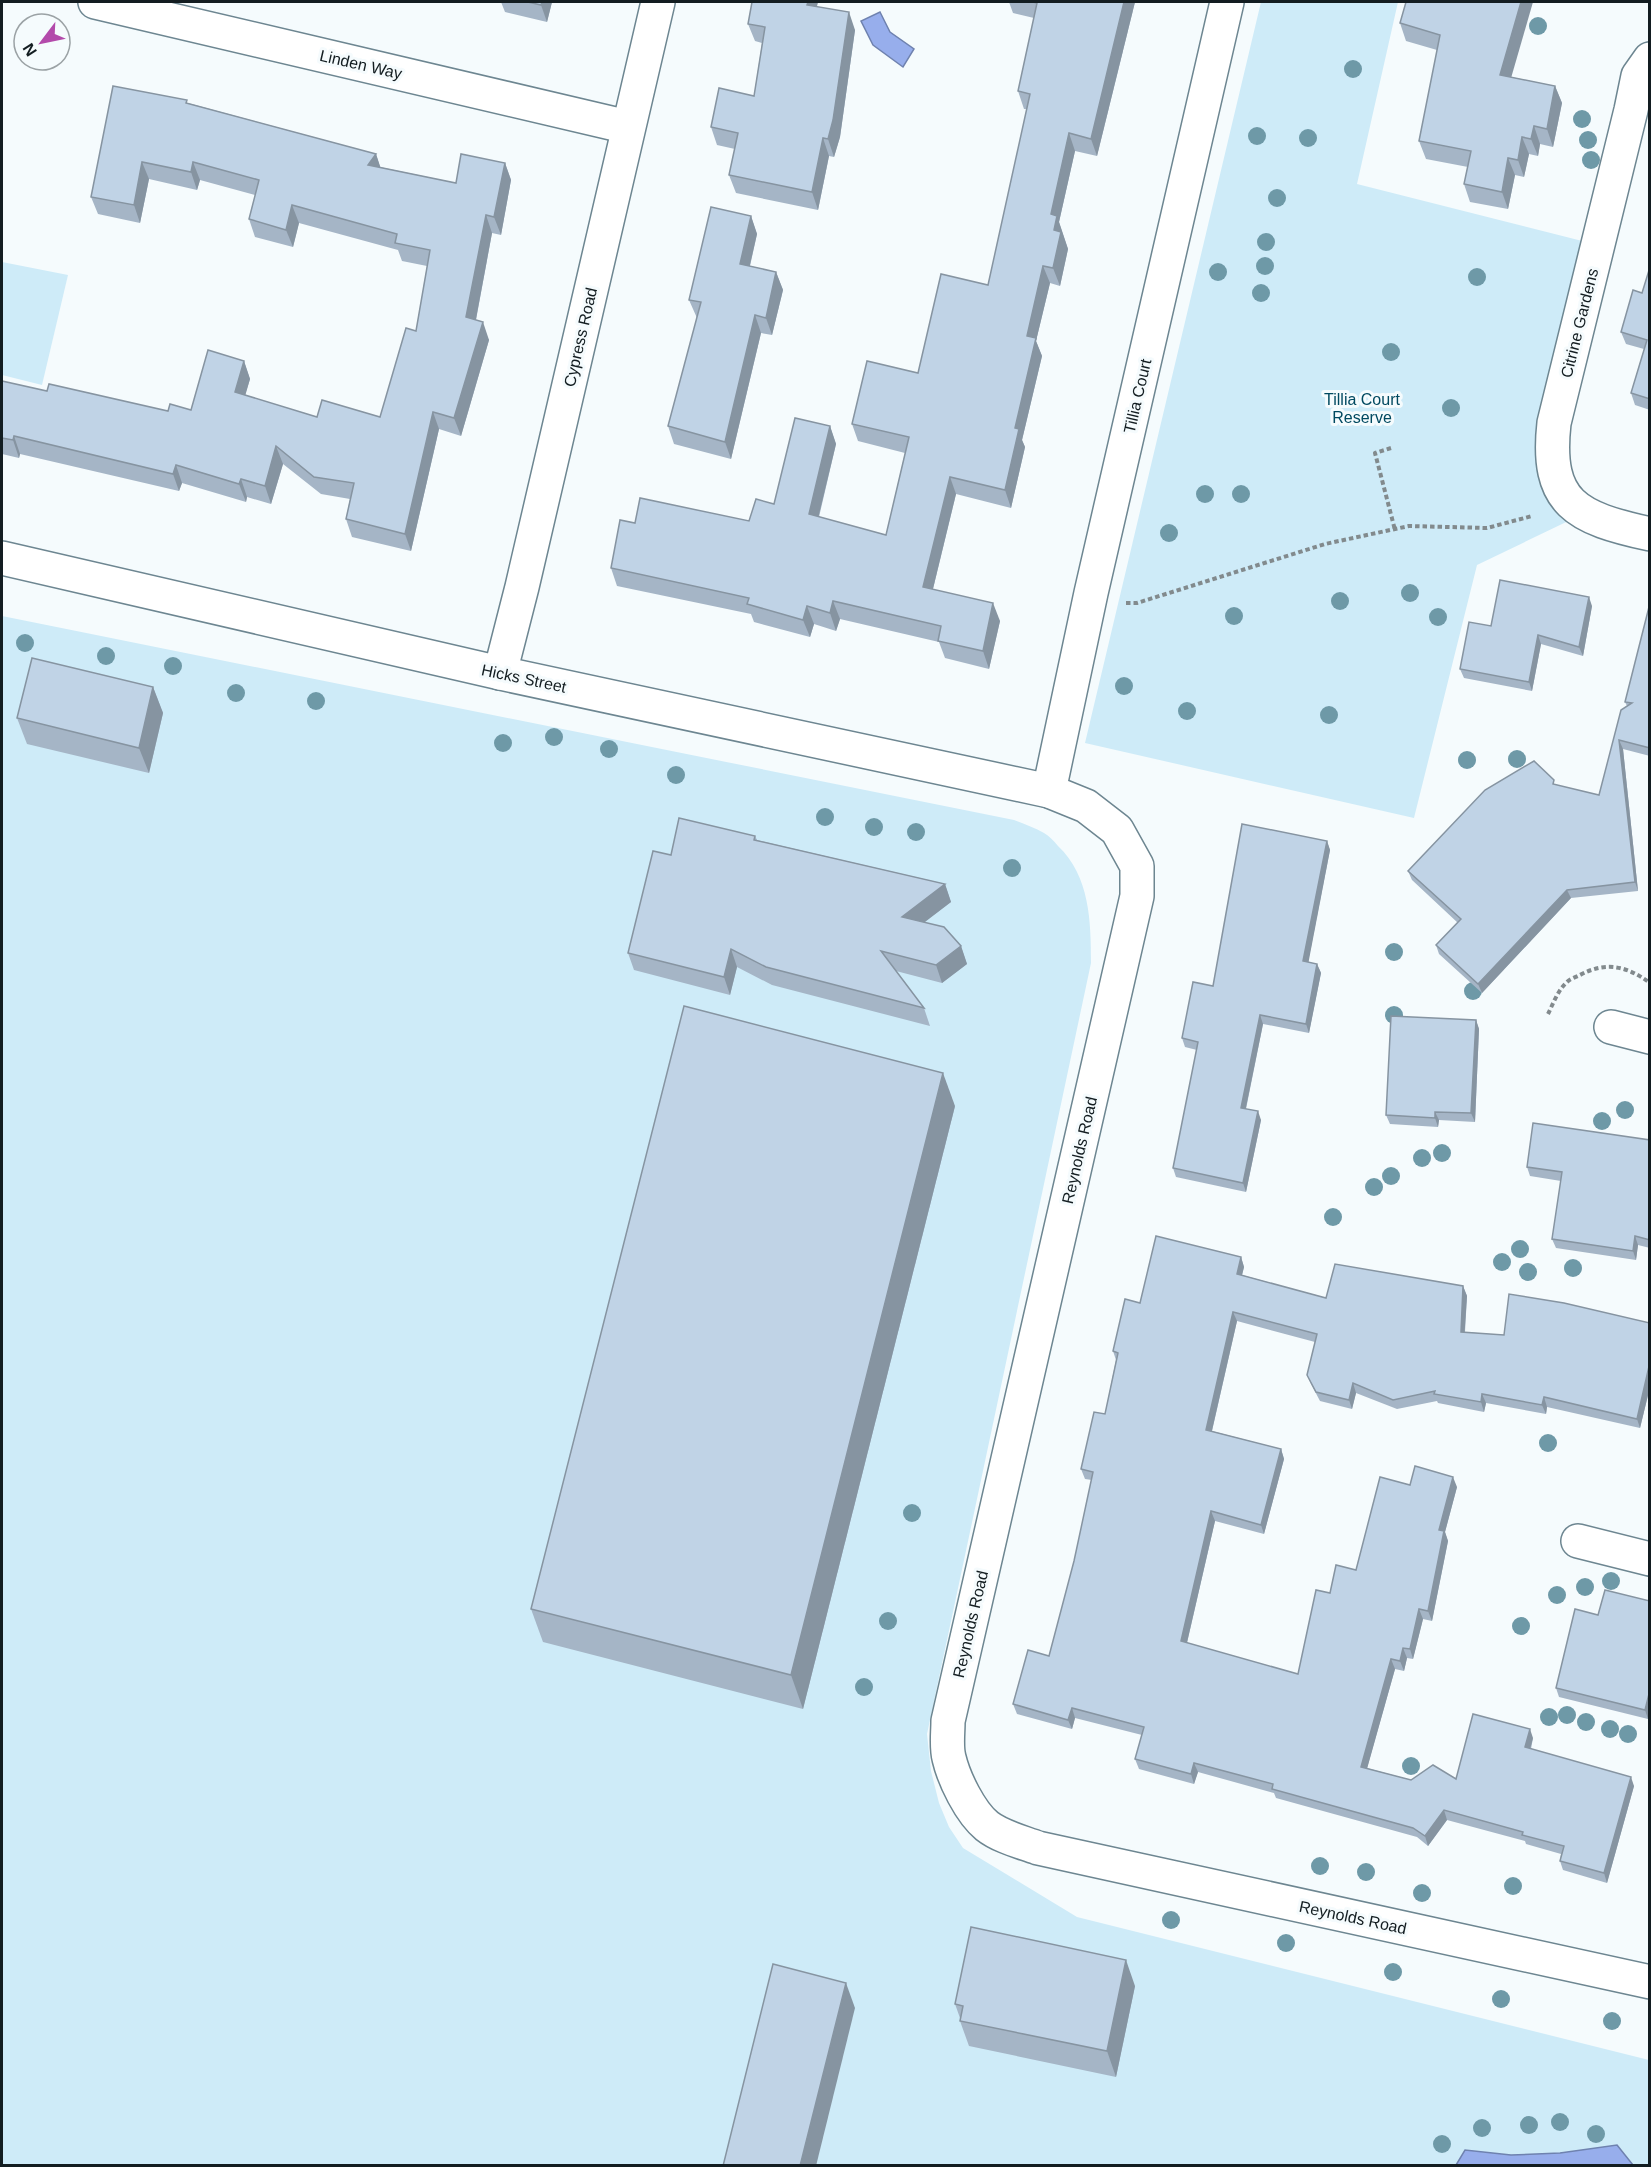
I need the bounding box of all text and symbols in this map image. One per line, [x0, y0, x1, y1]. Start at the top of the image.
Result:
north arrow [12, 12, 72, 72]
text: N [19, 40, 40, 59]
street label: Linden Way [318, 47, 404, 82]
street label: Citrine Gardens [1558, 267, 1601, 380]
street label: Cypress Road [561, 286, 600, 388]
street label: Tillia Court [1121, 357, 1154, 435]
park label: Tillia Court Reserve [1324, 391, 1400, 426]
street label: Hicks Street [480, 661, 568, 696]
street label: Reynolds Road [1059, 1095, 1100, 1205]
street label: Reynolds Road [950, 1569, 991, 1679]
street label: Reynolds Road [1298, 1898, 1408, 1937]

